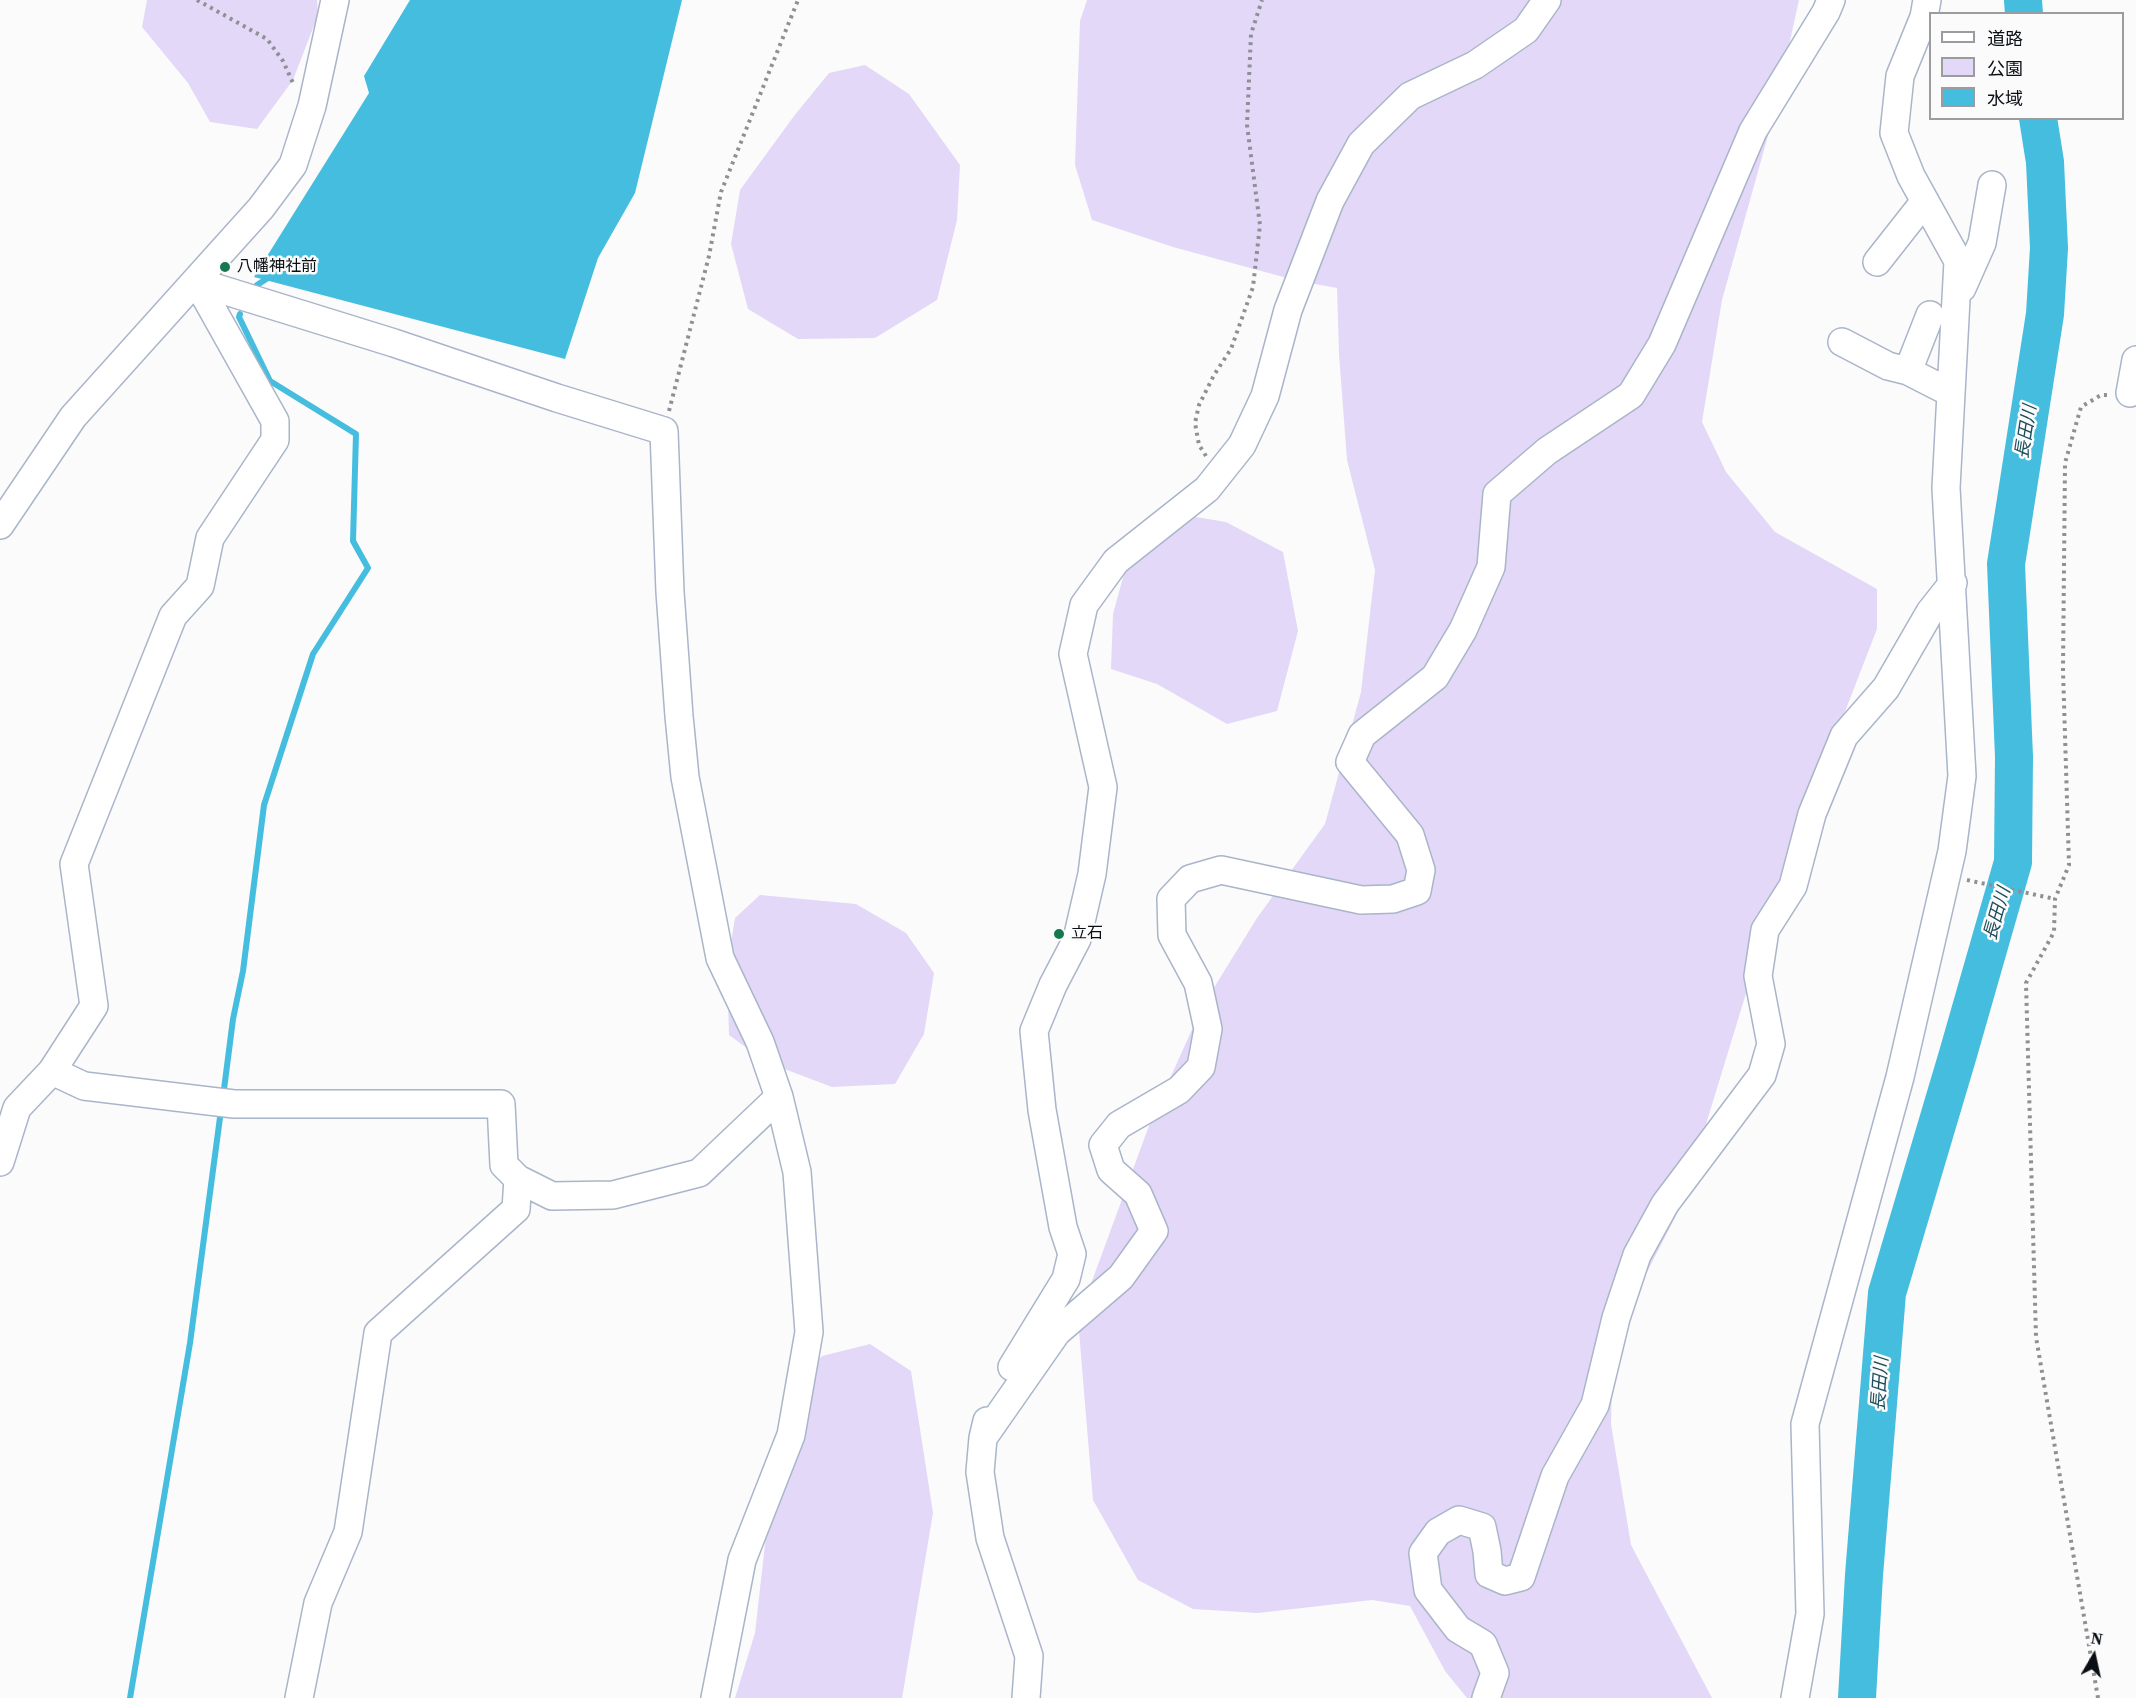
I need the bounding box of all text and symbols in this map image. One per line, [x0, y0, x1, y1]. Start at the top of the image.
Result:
legend [1929, 12, 2124, 120]
text: 道路 [1987, 26, 2023, 51]
text: 公園 [1987, 56, 2023, 81]
text: 水域 [1987, 86, 2023, 111]
place label: 八幡神社前 [237, 257, 317, 277]
marker: 八幡神社前 [218, 260, 232, 274]
water label: 長田川 [2012, 404, 2042, 460]
water label: 長田川 [1980, 885, 2016, 943]
place label: 立石 [1071, 924, 1103, 944]
marker: 立石 [1052, 927, 1066, 941]
water label: 長田川 [1868, 1356, 1894, 1412]
north arrow [2064, 1626, 2124, 1686]
text: N [2089, 1626, 2104, 1650]

